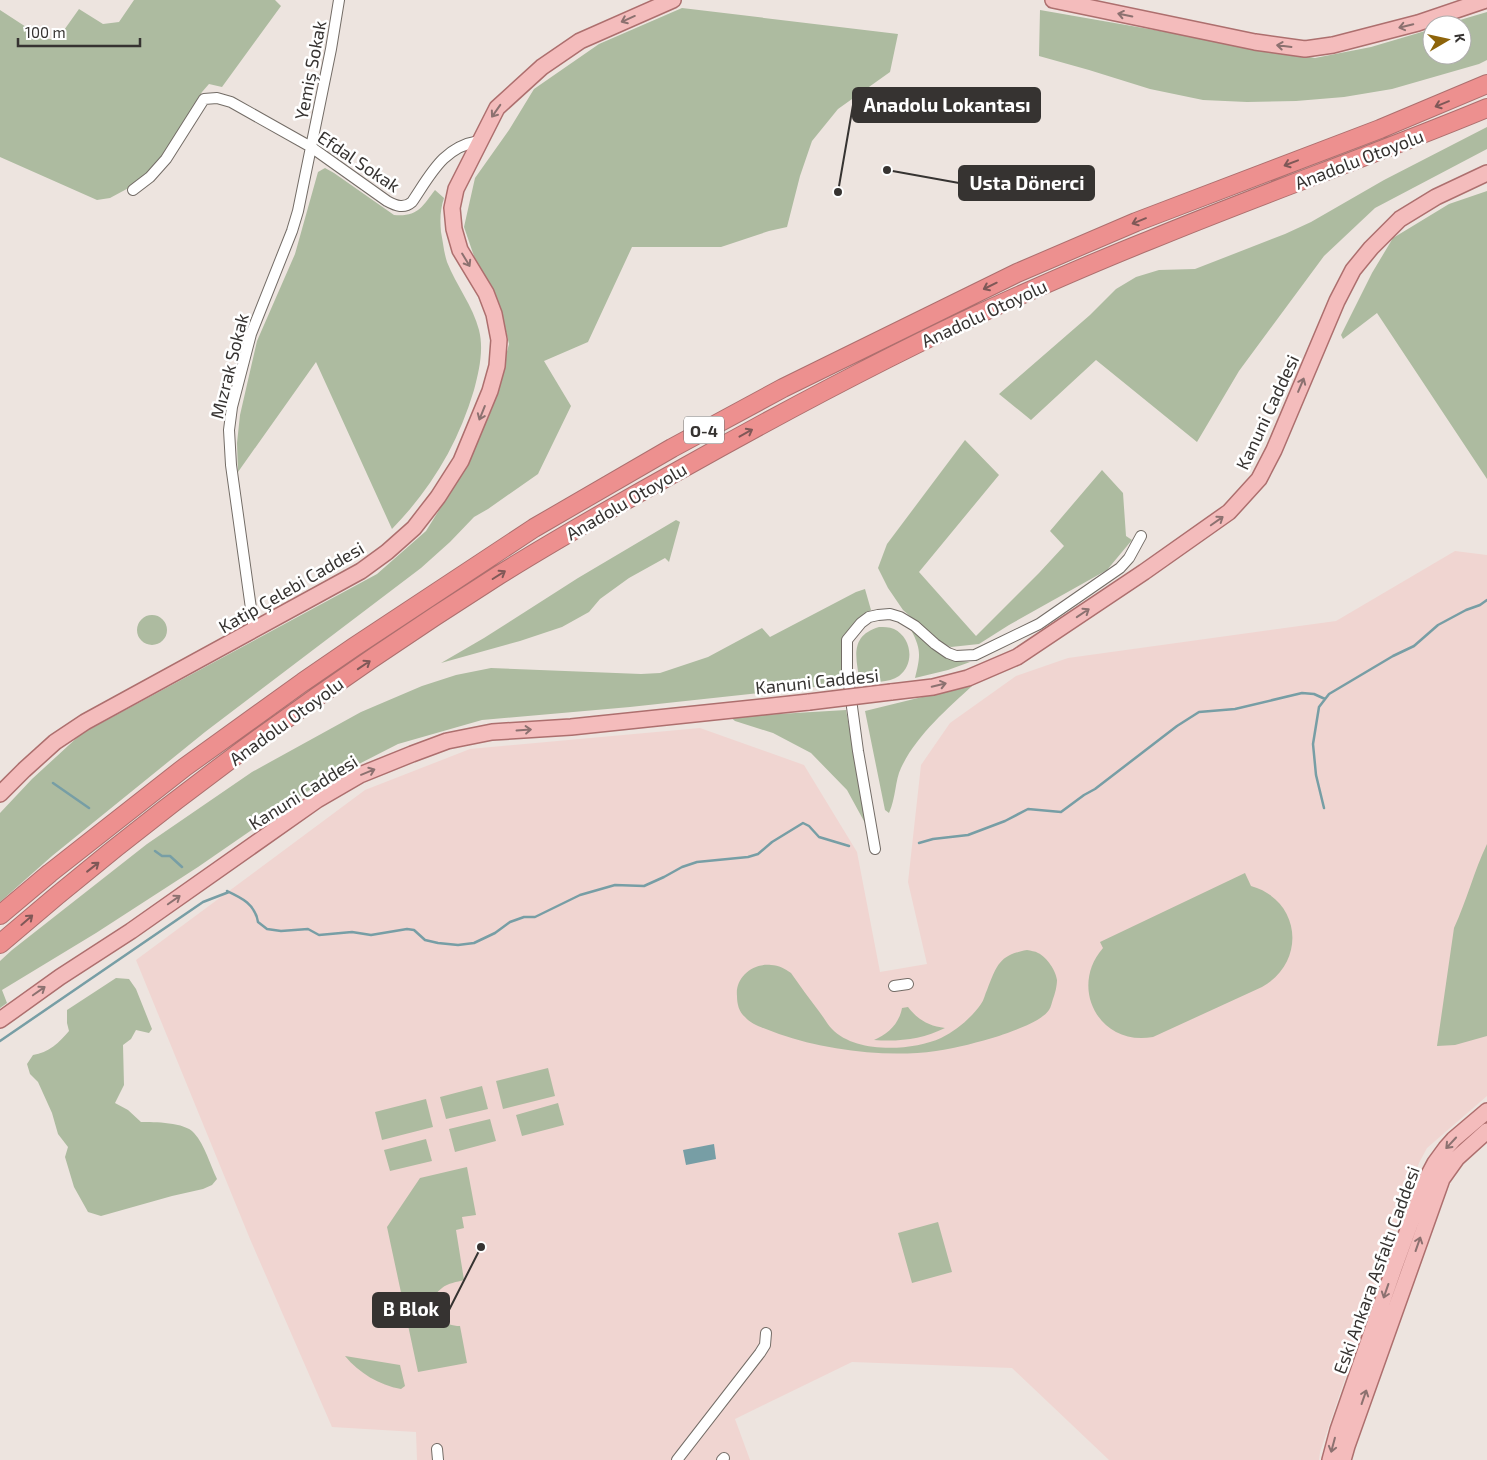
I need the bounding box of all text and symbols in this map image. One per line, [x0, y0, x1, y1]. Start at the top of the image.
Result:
one-way arrow [1117, 10, 1133, 19]
scale bar [18, 15, 140, 47]
one-way arrow [621, 15, 636, 25]
north arrow [1422, 15, 1472, 65]
street label: Yemiş Sokak [290, 19, 331, 122]
one-way arrow [1399, 22, 1415, 31]
text: 100 m [25, 23, 66, 41]
text: K [1451, 32, 1469, 44]
one-way arrow [1277, 41, 1293, 51]
callout: Anadolu Lokantası [853, 88, 1040, 122]
text: Anadolu Lokantası [863, 93, 1031, 116]
one-way arrow [1435, 99, 1450, 109]
one-way arrow [491, 104, 501, 118]
street label: Anadolu Otoyolu [1292, 124, 1426, 194]
street label: Efdal Sokak [314, 125, 404, 197]
one-way arrow [1284, 158, 1299, 168]
callout: Usta Dönerci [959, 166, 1094, 200]
text: Usta Dönerci [969, 171, 1085, 194]
one-way arrow [1132, 217, 1147, 227]
one-way arrow [462, 253, 472, 267]
street label: Anadolu Otoyolu [918, 274, 1050, 352]
one-way arrow [983, 281, 998, 291]
street label: Mızrak Sokak [205, 311, 253, 421]
street label: Kanuni Caddesi [1231, 351, 1303, 473]
one-way arrow [1297, 378, 1307, 393]
one-way arrow [477, 405, 486, 420]
road number: O-4 [684, 416, 724, 444]
one-way arrow [738, 427, 752, 437]
street label: Anadolu Otoyolu [562, 457, 690, 545]
one-way arrow [1210, 516, 1224, 526]
street label: Katip Çelebi Caddesi [214, 536, 368, 638]
one-way arrow [492, 570, 506, 581]
one-way arrow [1076, 608, 1090, 618]
one-way arrow [356, 660, 370, 670]
street label: Kanuni Caddesi [754, 664, 880, 698]
street label: Anadolu Otoyolu [225, 672, 347, 770]
one-way arrow [931, 680, 947, 689]
one-way arrow [515, 725, 531, 734]
street label: Kanuni Caddesi [244, 750, 362, 834]
one-way arrow [360, 767, 375, 776]
one-way arrow [86, 861, 99, 872]
one-way arrow [167, 895, 181, 905]
one-way arrow [21, 915, 34, 926]
one-way arrow [32, 986, 46, 996]
one-way arrow [1445, 1137, 1456, 1150]
street label: Eski Ankara Asfaltı Caddesi [1328, 1163, 1424, 1377]
one-way arrow [1414, 1237, 1423, 1252]
one-way arrow [1381, 1283, 1390, 1298]
callout: B Blok [373, 1293, 449, 1327]
text: B Blok [383, 1297, 440, 1320]
one-way arrow [1360, 1390, 1369, 1405]
one-way arrow [1328, 1436, 1338, 1452]

